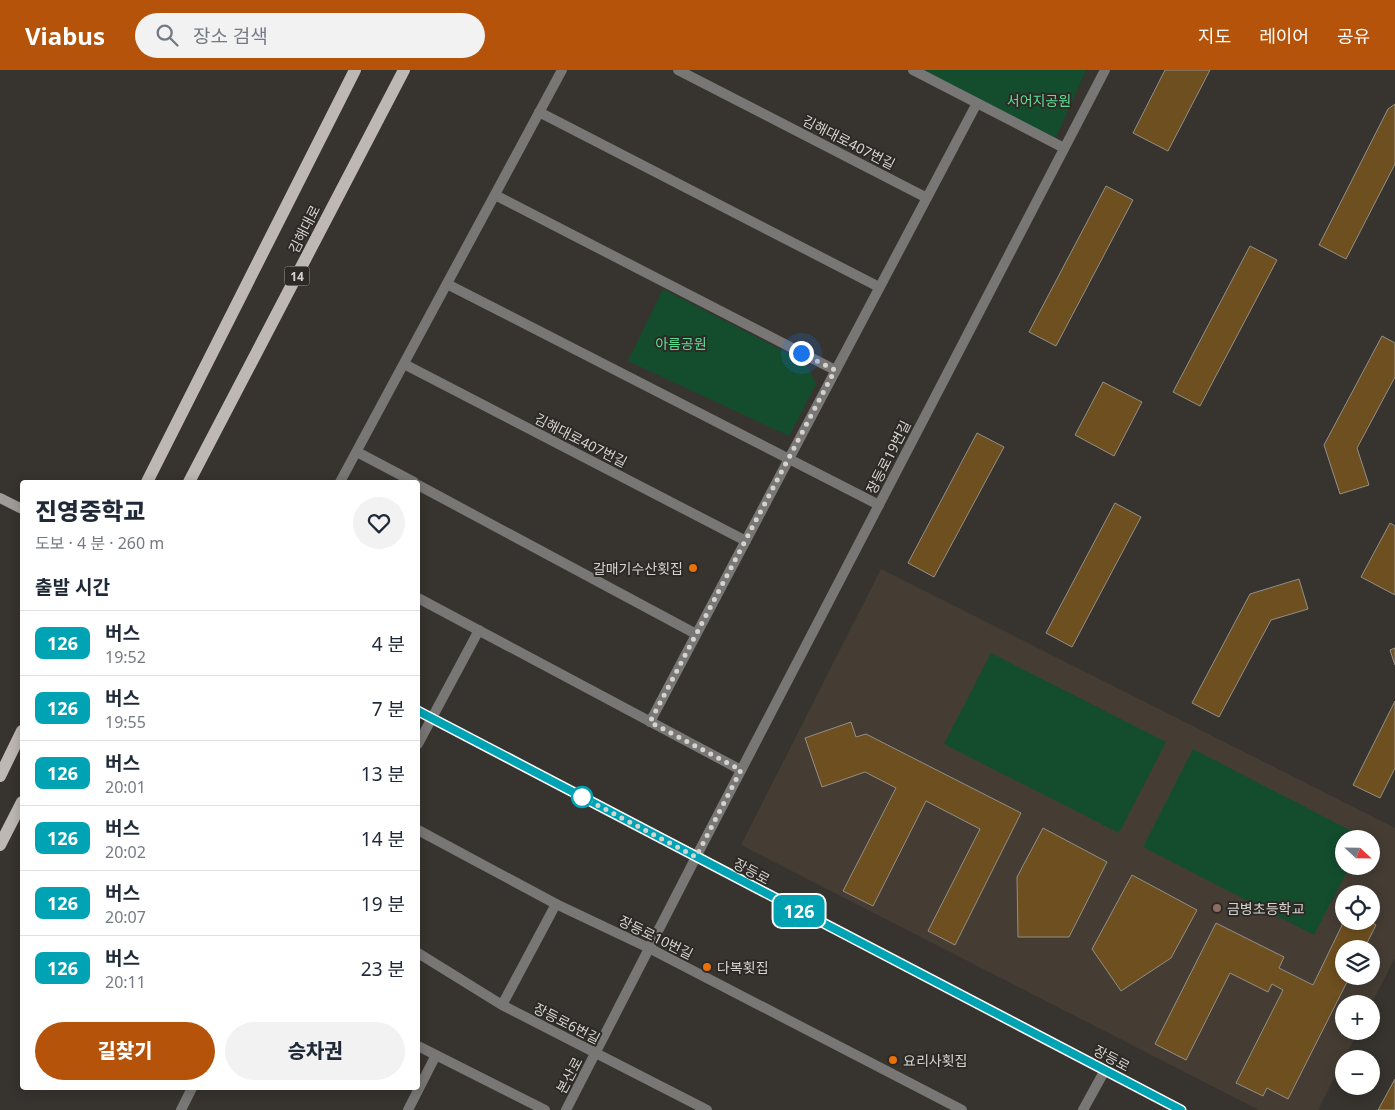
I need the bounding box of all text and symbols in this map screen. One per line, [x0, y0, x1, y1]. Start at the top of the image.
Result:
search box [135, 13, 485, 58]
text: Viabus [25, 19, 105, 52]
icon: search [153, 21, 181, 49]
text: 장소 검색 [193, 23, 268, 49]
text: 지도 [1198, 24, 1231, 48]
text: 레이어 [1259, 24, 1309, 48]
text: 공유 [1337, 24, 1370, 48]
park label: 서어지공원 [1007, 91, 1071, 110]
street label: 김해대로407번길 [800, 111, 898, 173]
street label: 김해대로 [284, 202, 324, 256]
road number: 14 [284, 267, 310, 286]
park label: 아름공원 [655, 334, 707, 353]
your location [789, 341, 814, 366]
street label: 김해대로407번길 [532, 409, 630, 471]
street label: 장등로19번길 [861, 417, 915, 497]
text: 진영중학교 [35, 494, 145, 527]
button: heart [353, 497, 405, 549]
text: 도보 · 4 분 · 260 m [35, 532, 164, 554]
place label: 갈매기수산횟집 [593, 559, 683, 578]
marker: 갈매기수산횟집 [687, 562, 699, 574]
text: 출발 시간 [35, 574, 110, 600]
text: 버스 [105, 620, 140, 646]
text: 126 [47, 631, 78, 655]
text: 4 분 [372, 631, 405, 657]
text: 19:52 [105, 646, 146, 668]
text: 버스 [105, 685, 140, 711]
text: 126 [47, 696, 78, 720]
text: 7 분 [372, 696, 405, 722]
text: 19:55 [105, 711, 146, 733]
text: 버스 [105, 750, 140, 776]
text: 126 [47, 761, 78, 785]
text: 13 분 [361, 761, 405, 787]
text: 20:01 [105, 776, 146, 798]
unlabelled marker [571, 786, 593, 808]
text: 버스 [105, 815, 140, 841]
text: 126 [47, 826, 78, 850]
text: 14 분 [361, 826, 405, 852]
north arrow [1335, 830, 1380, 875]
map controls [1335, 830, 1380, 1095]
text: 20:02 [105, 841, 146, 863]
street label: 장등로 [730, 854, 774, 889]
text: 버스 [105, 880, 140, 906]
button: locate [1335, 885, 1380, 930]
text: 126 [47, 891, 78, 915]
text: 19 분 [361, 891, 405, 917]
line badge: 126 [770, 895, 828, 927]
text: 126 [784, 899, 814, 923]
place label: 금병초등학교 [1227, 899, 1304, 918]
marker: 금병초등학교 [1211, 902, 1223, 914]
text: 20:07 [105, 906, 146, 928]
street label: 장등로10번길 [616, 911, 696, 963]
button: layers [1335, 940, 1380, 985]
text: 버스 [105, 945, 140, 971]
text: 126 [47, 956, 78, 980]
text: 23 분 [361, 956, 405, 982]
place label: 다복횟집 [717, 958, 769, 977]
marker: 다복횟집 [701, 961, 713, 973]
text: 20:11 [105, 971, 146, 993]
button: + [1335, 995, 1380, 1040]
street label: 장등로6번길 [530, 998, 604, 1048]
button: 길찾기 [35, 1022, 215, 1080]
button: 승차권 [225, 1022, 405, 1080]
street label: 장등로 [1090, 1041, 1134, 1076]
button: − [1335, 1050, 1380, 1095]
place label: 요리사횟집 [903, 1051, 967, 1070]
street label: 본산로 [552, 1053, 587, 1097]
marker: 요리사횟집 [887, 1054, 899, 1066]

